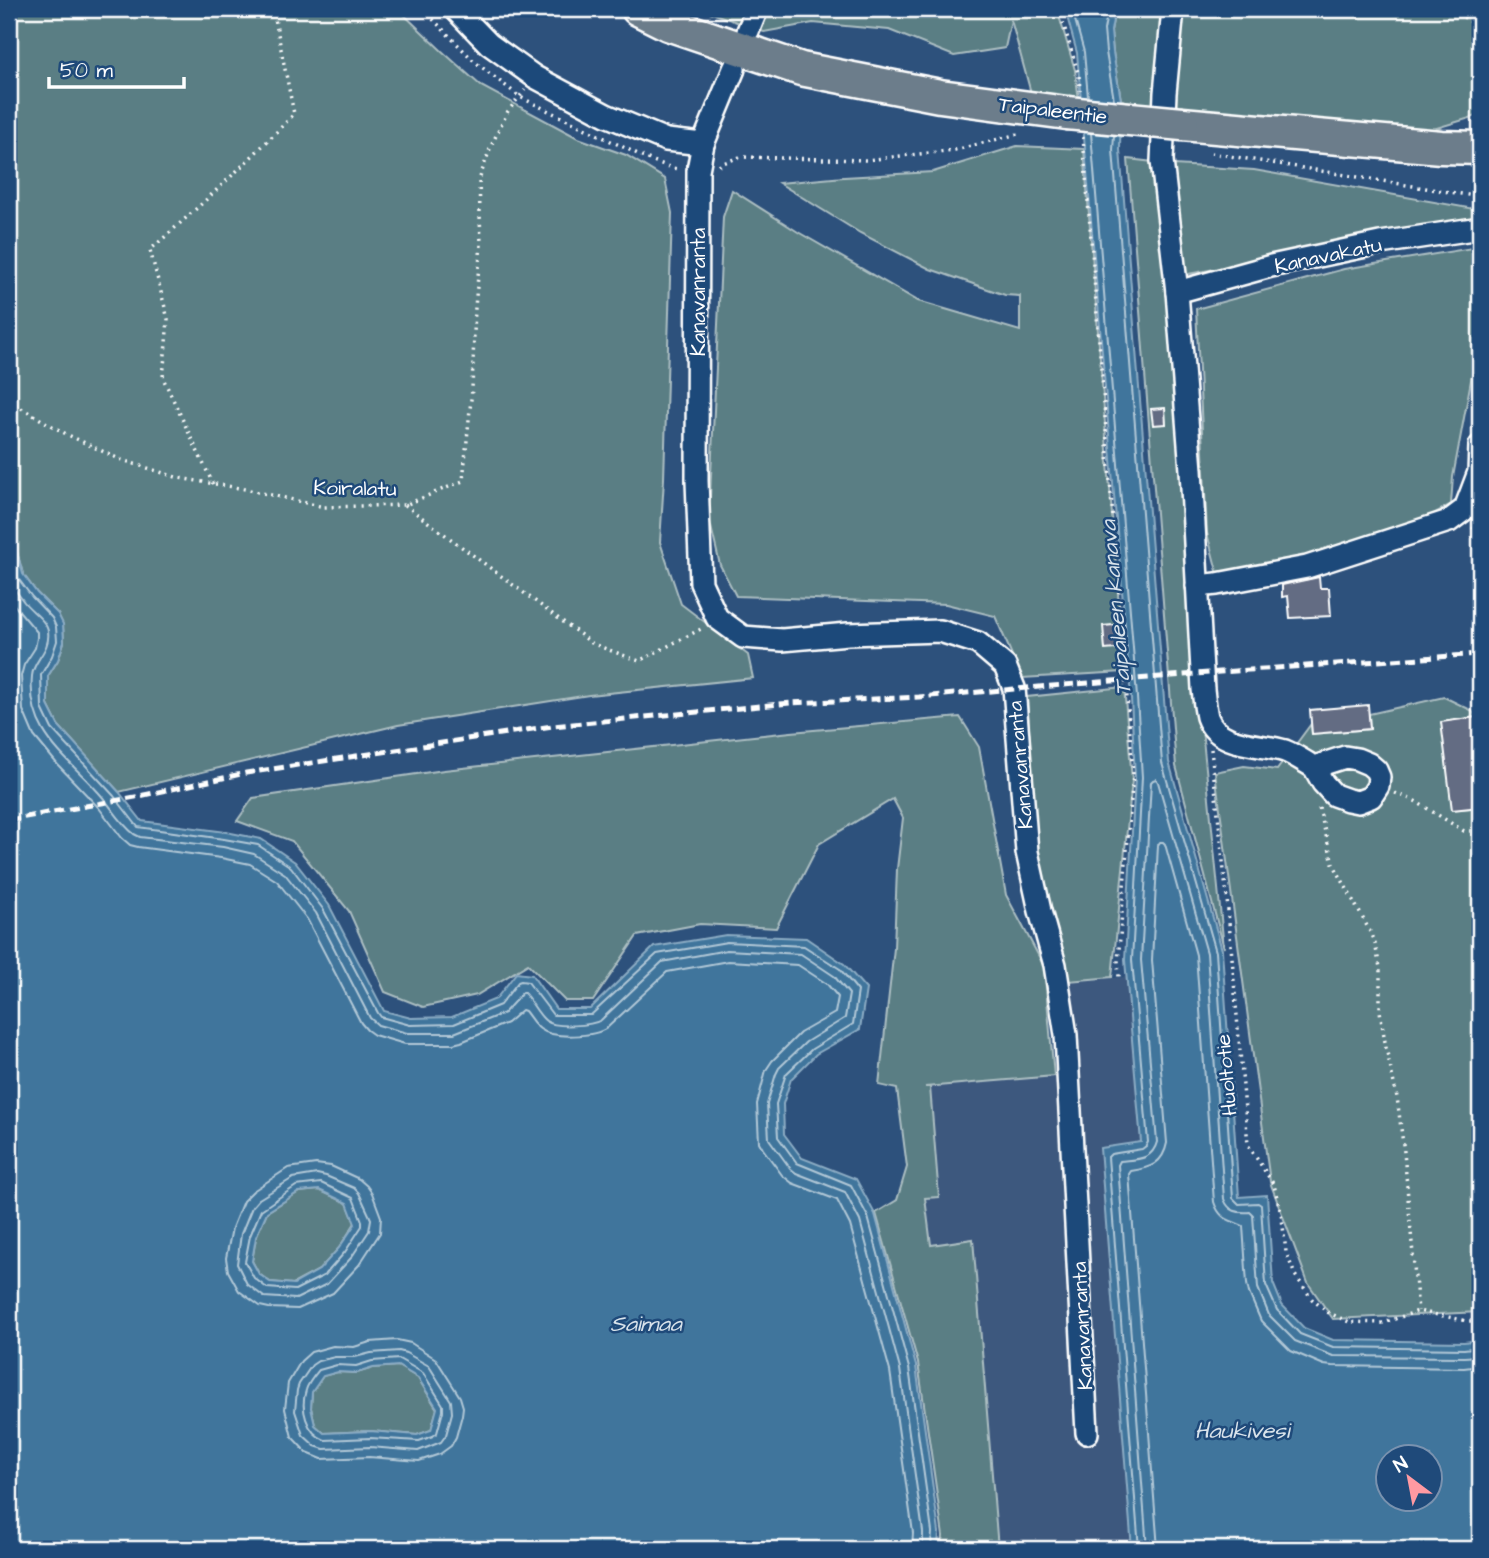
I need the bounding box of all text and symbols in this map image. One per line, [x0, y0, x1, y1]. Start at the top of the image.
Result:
scale bar [49, 46, 184, 90]
text: 50 m [60, 56, 114, 85]
street label: Taipaleentie [997, 89, 1109, 133]
street label: Kanavanranta [684, 227, 713, 356]
street label: Kanavakatu [1272, 230, 1385, 281]
street label: Koiralatu [313, 473, 397, 504]
water label: Taipaleen kanava [1092, 518, 1140, 697]
street label: Kanavanranta [1000, 699, 1041, 830]
street label: Huoltotie [1208, 1033, 1245, 1117]
street label: Kanavanranta [1065, 1261, 1100, 1391]
water label: Saimaa [610, 1308, 683, 1340]
water label: Haukivesi [1195, 1415, 1292, 1447]
north arrow [1374, 1442, 1444, 1512]
text: N [1389, 1450, 1413, 1479]

